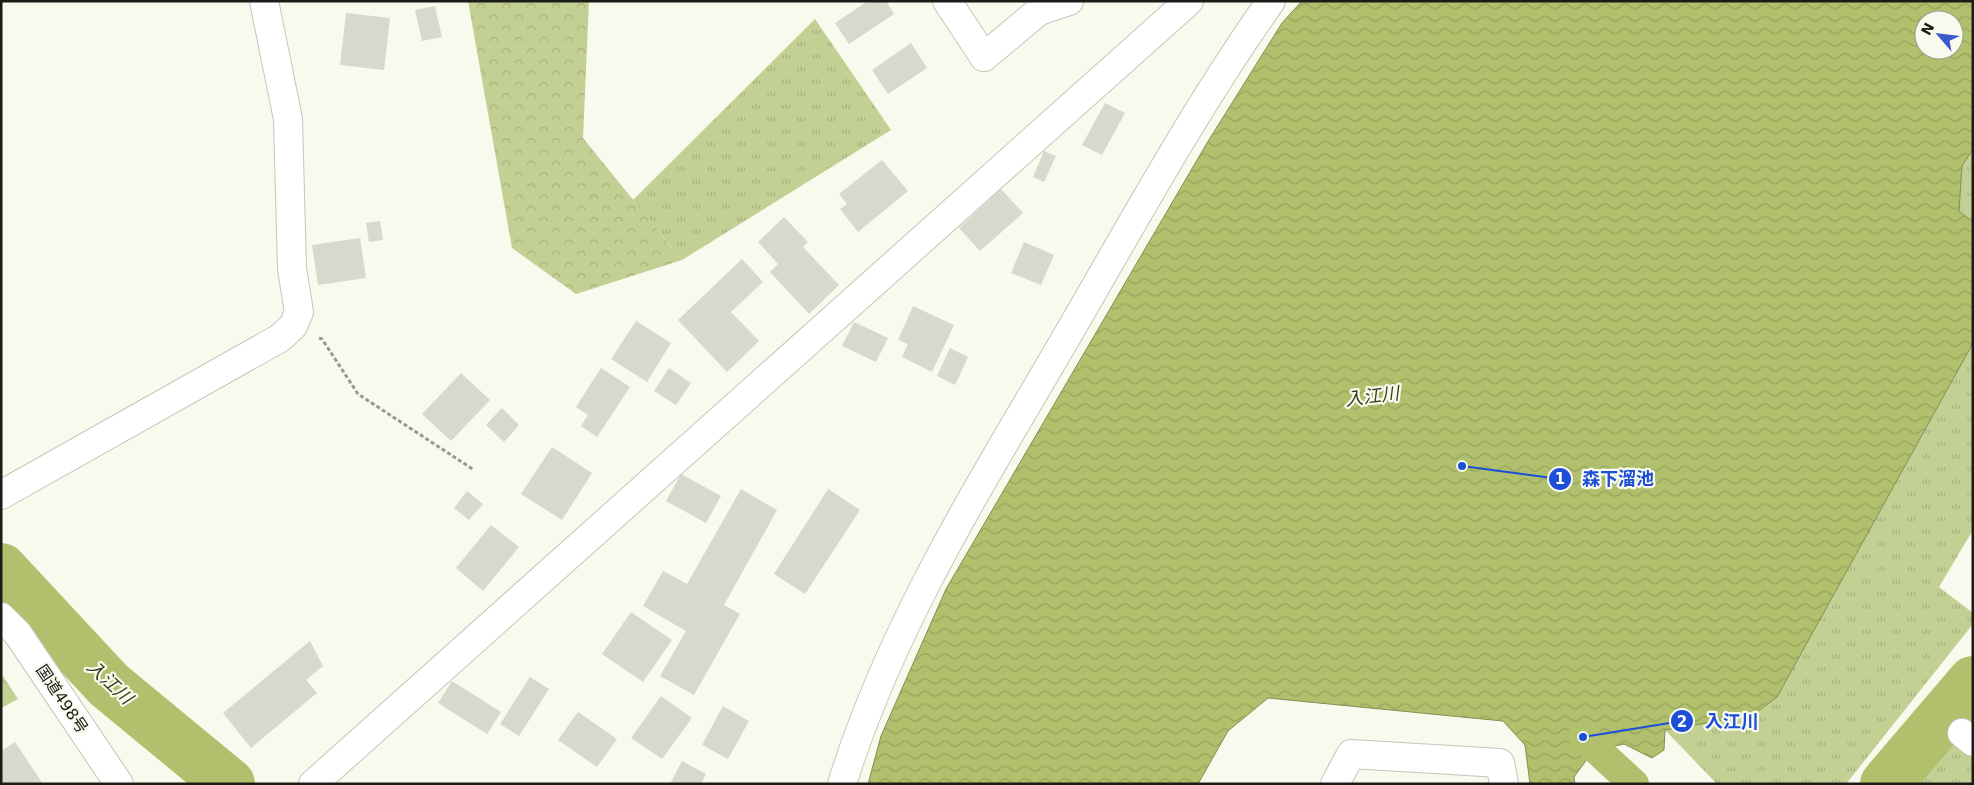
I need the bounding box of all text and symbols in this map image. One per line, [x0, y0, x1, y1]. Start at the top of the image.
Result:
north arrow [1914, 10, 1964, 60]
text: N [1918, 20, 1937, 38]
water label: 入江川 [1344, 382, 1402, 410]
callout: 森下溜池 [1547, 463, 1664, 496]
text: 森下溜池 [1582, 468, 1654, 489]
text: 1 [1555, 470, 1565, 488]
water label: 入江川 [83, 656, 138, 709]
street label: 国道498号 [32, 661, 92, 737]
callout: 入江川 [1670, 705, 1769, 738]
text: 入江川 [1705, 711, 1759, 732]
text: 2 [1677, 713, 1687, 731]

